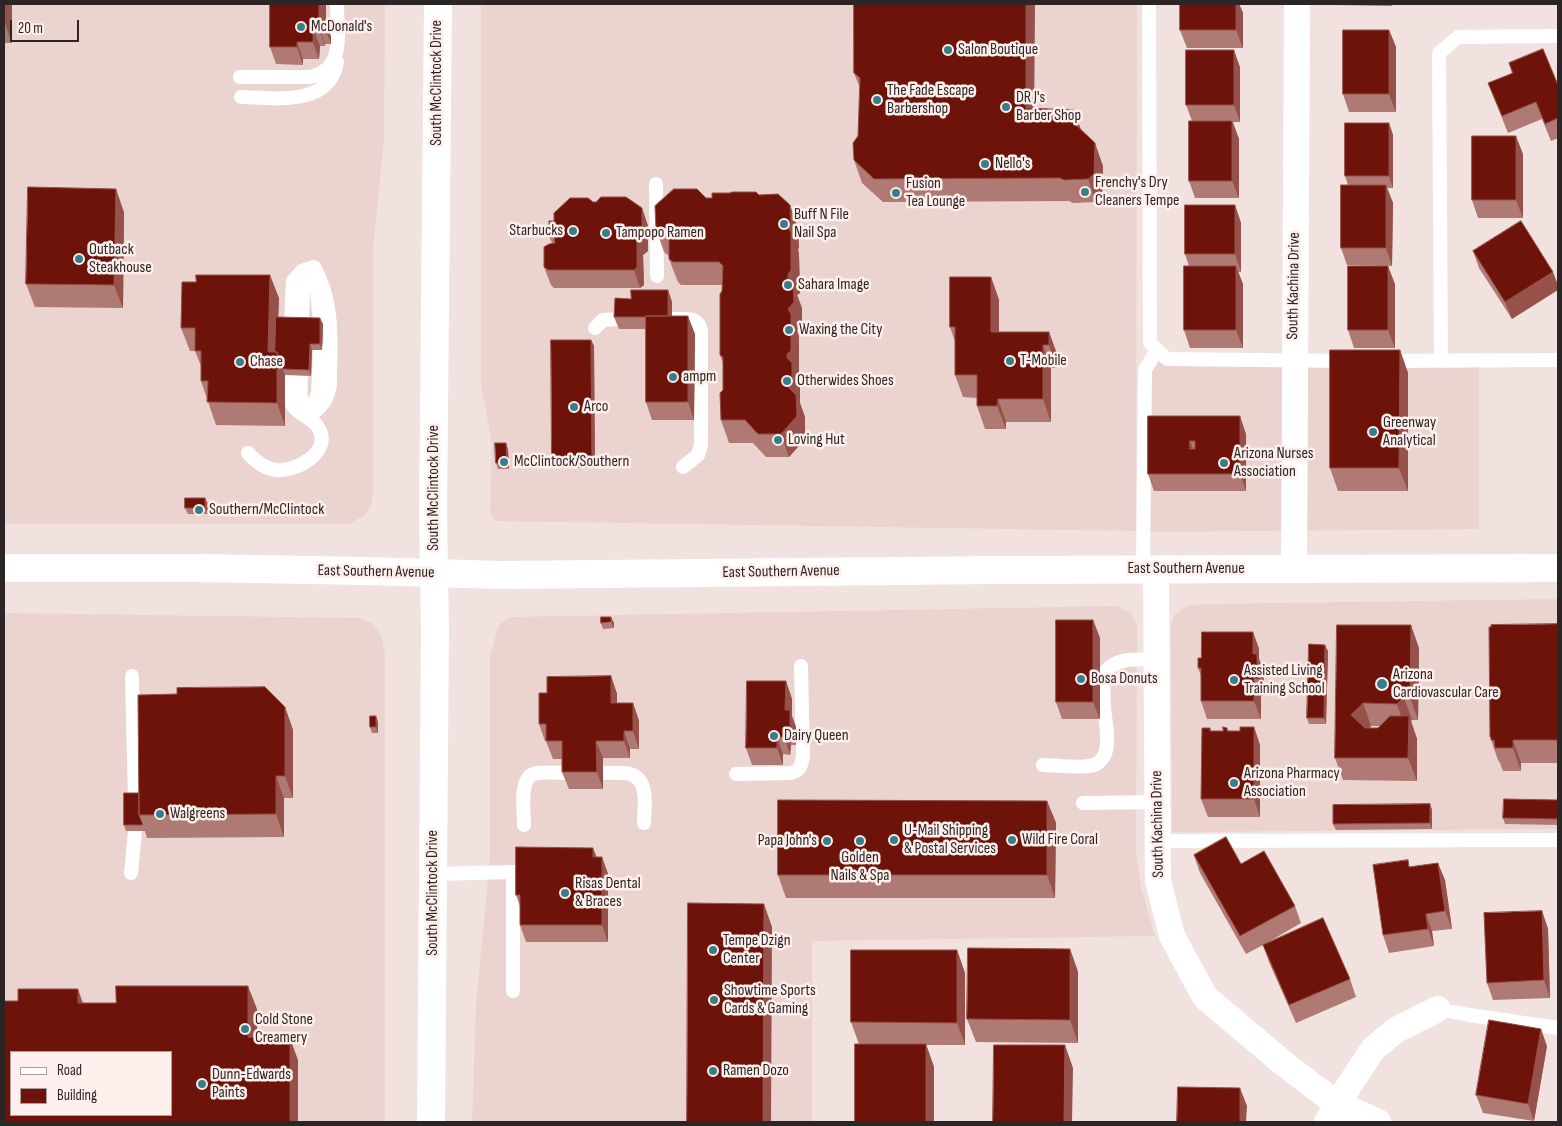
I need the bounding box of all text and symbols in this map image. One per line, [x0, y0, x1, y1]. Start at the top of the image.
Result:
scale bar [12, 10, 81, 42]
place label: McDonald's [311, 17, 372, 37]
text: 20 m [18, 19, 43, 38]
street label: South McClintock Drive [427, 20, 447, 146]
marker: McDonald's [295, 21, 307, 33]
place label: Salon Boutique [958, 40, 1038, 60]
marker: Salon Boutique [942, 44, 954, 56]
place label: The Fade Escape Barbershop [887, 81, 975, 119]
place label: DR J's Barber Shop [1016, 88, 1081, 126]
marker: The Fade Escape Barbershop [871, 94, 883, 106]
marker: DR J's Barber Shop [1000, 101, 1012, 113]
place label: Nello's [995, 154, 1030, 174]
marker: Nello's [979, 158, 991, 170]
place label: Frenchy's Dry Cleaners Tempe [1095, 173, 1179, 211]
place label: Fusion Tea Lounge [906, 174, 965, 212]
marker: Frenchy's Dry Cleaners Tempe [1079, 186, 1091, 198]
marker: Fusion Tea Lounge [890, 187, 902, 199]
place label: Buff N File Nail Spa [794, 205, 849, 243]
marker: Buff N File Nail Spa [778, 218, 790, 230]
place label: Starbucks [509, 221, 563, 241]
place label: Tampopo Ramen [616, 223, 704, 243]
marker: Starbucks [567, 225, 579, 237]
marker: Tampopo Ramen [600, 227, 612, 239]
street label: South Kachina Drive [1283, 232, 1305, 340]
place label: Outback Steakhouse [89, 240, 152, 278]
marker: Outback Steakhouse [73, 253, 85, 265]
place label: Sahara Image [798, 275, 869, 295]
marker: Sahara Image [782, 279, 794, 291]
place label: Waxing the City [799, 320, 882, 340]
marker: Waxing the City [783, 324, 795, 336]
place label: T-Mobile [1020, 351, 1067, 371]
place label: Chase [250, 352, 283, 372]
marker: T-Mobile [1004, 355, 1016, 367]
marker: Chase [234, 356, 246, 368]
place label: ampm [683, 367, 716, 387]
marker: ampm [667, 371, 679, 383]
place label: Otherwides Shoes [797, 371, 894, 391]
marker: Otherwides Shoes [781, 375, 793, 387]
place label: Arco [584, 397, 608, 417]
marker: Arco [568, 401, 580, 413]
place label: Greenway Analytical [1383, 413, 1436, 451]
street label: South McClintock Drive [424, 425, 444, 551]
marker: Greenway Analytical [1367, 426, 1379, 438]
place label: Loving Hut [788, 430, 845, 450]
marker: Loving Hut [772, 434, 784, 446]
place label: Arizona Nurses Association [1234, 444, 1314, 482]
place label: McClintock/Southern [514, 452, 629, 472]
marker: McClintock/Southern [498, 456, 510, 468]
marker: Arizona Nurses Association [1218, 457, 1230, 469]
place label: Southern/McClintock [209, 500, 324, 520]
marker: Southern/McClintock [193, 504, 205, 516]
street label: East Southern Avenue [1127, 559, 1245, 579]
street label: East Southern Avenue [317, 561, 435, 583]
street label: East Southern Avenue [722, 561, 840, 583]
place label: Assisted Living Training School [1244, 661, 1325, 699]
place label: Arizona Cardiovascular Care [1393, 665, 1499, 703]
place label: Bosa Donuts [1091, 669, 1158, 689]
marker: Bosa Donuts [1075, 673, 1087, 685]
marker: Assisted Living Training School [1228, 674, 1240, 686]
marker: Arizona Cardiovascular Care [1375, 677, 1389, 691]
place label: Dairy Queen [784, 726, 849, 746]
marker: Dairy Queen [768, 730, 780, 742]
place label: Arizona Pharmacy Association [1244, 764, 1340, 802]
street label: South Kachina Drive [1147, 770, 1169, 878]
marker: Arizona Pharmacy Association [1228, 777, 1240, 789]
place label: Walgreens [170, 804, 225, 824]
marker: Walgreens [154, 808, 166, 820]
place label: U-Mail Shipping & Postal Services [904, 821, 996, 859]
street label: South McClintock Drive [423, 830, 443, 956]
place label: Wild Fire Coral [1022, 830, 1098, 850]
place label: Papa John's [758, 831, 817, 851]
marker: U-Mail Shipping & Postal Services [888, 834, 900, 846]
marker: Wild Fire Coral [1006, 834, 1018, 846]
marker: Papa John's [821, 835, 833, 847]
marker: Golden Nails & Spa [854, 835, 866, 847]
place label: Golden Nails & Spa [831, 848, 889, 886]
place label: Risas Dental & Braces [575, 874, 641, 912]
marker: Risas Dental & Braces [559, 887, 571, 899]
place label: Tempe Dzign Center [723, 931, 790, 969]
marker: Tempe Dzign Center [707, 944, 719, 956]
place label: Showtime Sports Cards & Gaming [724, 981, 816, 1019]
marker: Showtime Sports Cards & Gaming [708, 994, 720, 1006]
place label: Cold Stone Creamery [255, 1010, 313, 1048]
marker: Cold Stone Creamery [239, 1023, 251, 1035]
legend [10, 1051, 172, 1116]
text: Road [57, 1061, 82, 1080]
place label: Ramen Dozo [723, 1061, 789, 1081]
place label: Dunn-Edwards Paints [212, 1065, 291, 1103]
marker: Ramen Dozo [707, 1065, 719, 1077]
marker: Dunn-Edwards Paints [196, 1078, 208, 1090]
text: Building [57, 1086, 97, 1105]

